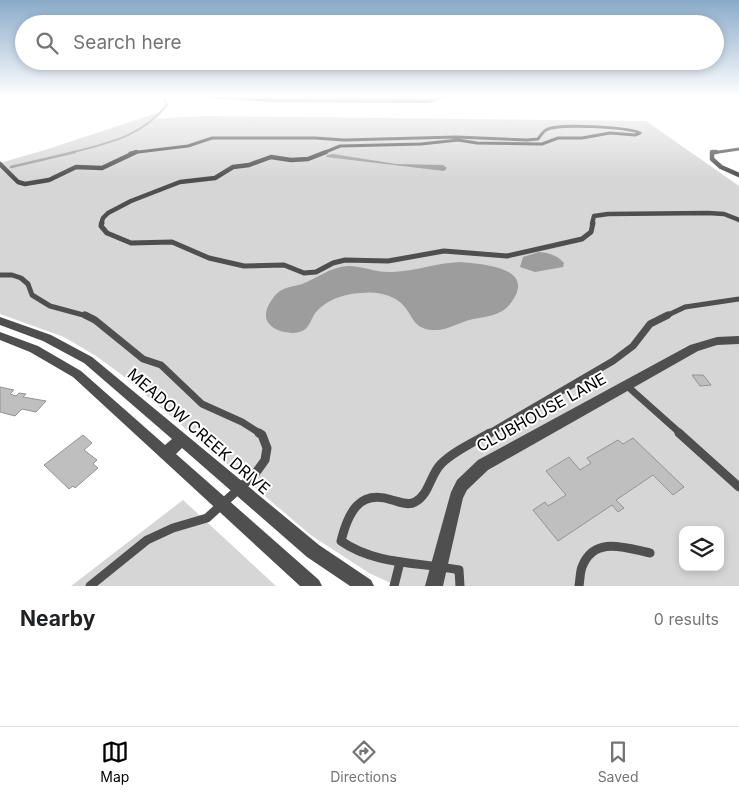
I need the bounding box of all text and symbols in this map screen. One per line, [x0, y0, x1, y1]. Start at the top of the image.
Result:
search box [15, 15, 724, 70]
icon: search [33, 29, 61, 57]
text: Search here [73, 31, 182, 54]
street label: MEADOW CREEK DRIVE [124, 364, 274, 498]
street label: CLUBHOUSE LANE [473, 368, 609, 456]
map controls [679, 526, 724, 571]
button: layers [679, 526, 724, 571]
text: Nearby [20, 606, 95, 631]
text: 0 results [654, 609, 719, 629]
tab: Map [100, 738, 129, 785]
tab: Directions [330, 738, 397, 785]
tab: Saved [598, 738, 639, 785]

